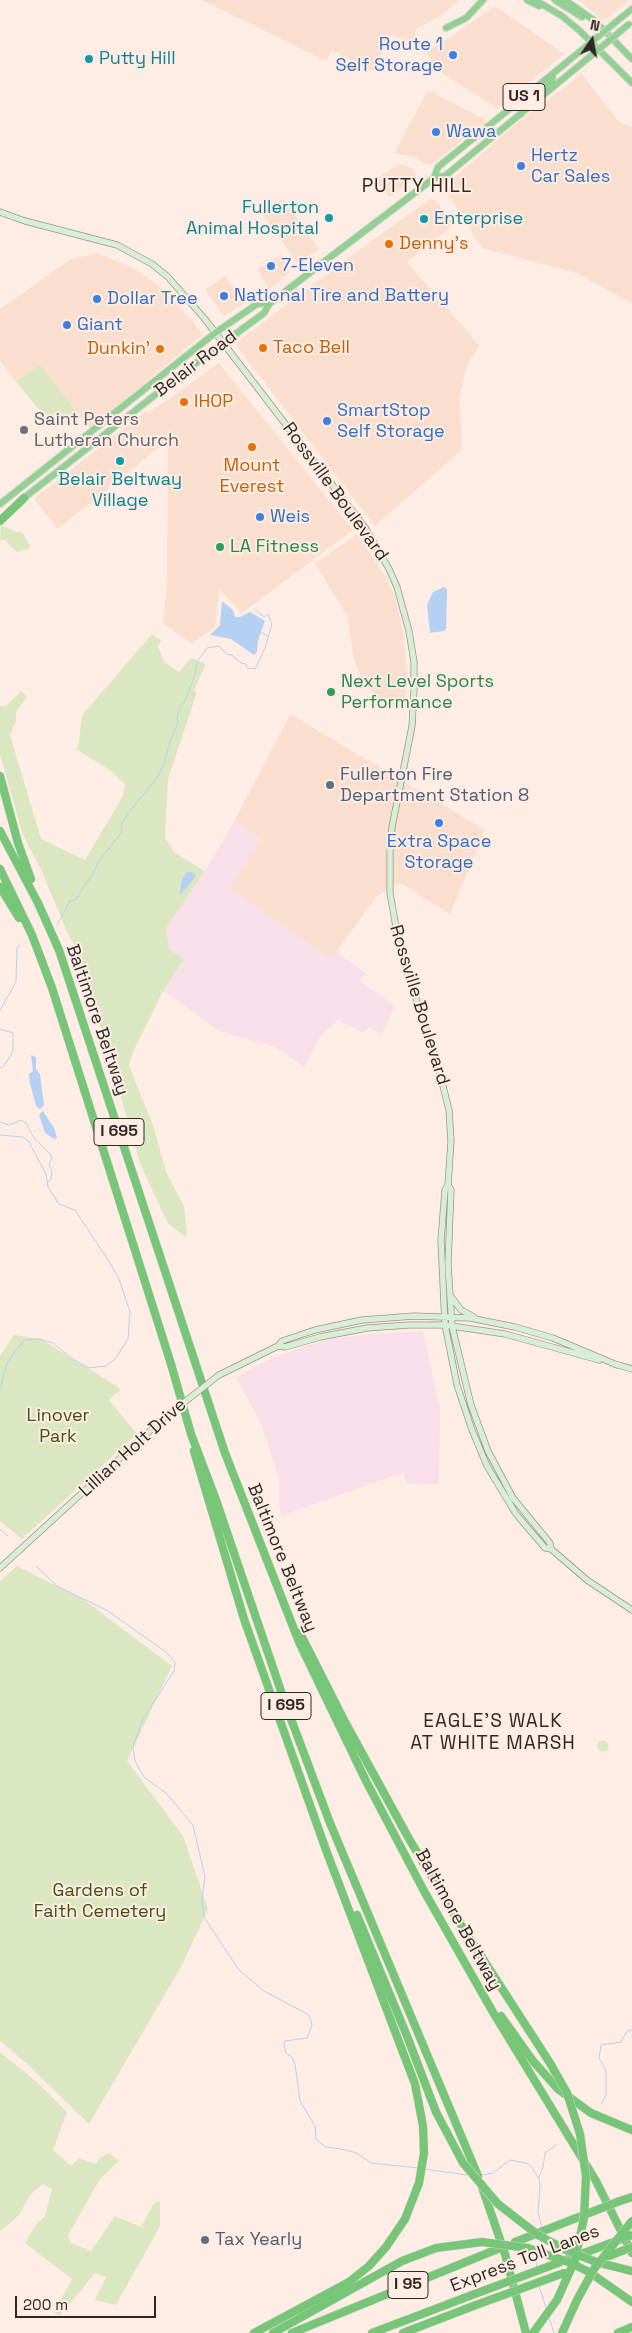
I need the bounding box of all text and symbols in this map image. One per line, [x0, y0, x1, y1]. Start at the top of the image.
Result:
north arrow [567, 15, 617, 65]
text: N [589, 16, 602, 35]
place label: Route 1 Self Storage [335, 34, 443, 76]
place label: Putty Hill [99, 48, 176, 70]
marker: Route 1 Self Storage [447, 49, 459, 61]
marker: Putty Hill [83, 53, 95, 65]
road number: US 1 [503, 84, 545, 110]
place label: Wawa [446, 121, 496, 143]
marker: Wawa [430, 126, 442, 138]
place label: Hertz Car Sales [531, 145, 610, 188]
marker: Hertz Car Sales [515, 160, 527, 172]
district label: PUTTY HILL [360, 176, 474, 198]
place label: Fullerton Animal Hospital [186, 197, 319, 240]
place label: Enterprise [434, 208, 523, 230]
marker: Fullerton Animal Hospital [323, 212, 335, 224]
marker: Enterprise [418, 213, 430, 225]
place label: Denny's [399, 233, 468, 255]
marker: Denny's [383, 238, 395, 250]
place label: 7-Eleven [281, 255, 354, 277]
marker: 7-Eleven [265, 260, 277, 272]
place label: National Tire and Battery [234, 285, 449, 307]
place label: Dollar Tree [107, 288, 198, 310]
marker: National Tire and Battery [218, 290, 230, 302]
marker: Dollar Tree [91, 293, 103, 305]
place label: Giant [77, 314, 123, 336]
marker: Giant [61, 319, 73, 331]
street label: Belair Road [151, 326, 241, 402]
place label: Taco Bell [273, 337, 350, 359]
place label: Dunkin' [87, 338, 150, 360]
marker: Taco Bell [257, 342, 269, 354]
marker: Dunkin' [154, 343, 166, 355]
place label: IHOP [194, 391, 233, 413]
marker: IHOP [178, 396, 190, 408]
place label: SmartStop Self Storage [337, 400, 445, 442]
place label: Saint Peters Lutheran Church [34, 409, 179, 452]
marker: SmartStop Self Storage [321, 415, 333, 427]
street label: Rossville Boulevard [278, 419, 392, 565]
marker: Saint Peters Lutheran Church [18, 424, 30, 436]
marker: Mount Everest [246, 441, 258, 453]
marker: Belair Beltway Village [114, 455, 126, 467]
place label: Mount Everest [220, 455, 284, 498]
place label: Belair Beltway Village [58, 469, 182, 512]
place label: Weis [270, 506, 310, 528]
marker: Weis [254, 511, 266, 523]
place label: LA Fitness [230, 536, 319, 558]
marker: LA Fitness [214, 541, 226, 553]
place label: Next Level Sports Performance [341, 671, 494, 714]
marker: Next Level Sports Performance [325, 686, 337, 698]
place label: Fullerton Fire Department Station 8 [340, 764, 529, 806]
marker: Fullerton Fire Department Station 8 [324, 779, 336, 791]
marker: Extra Space Storage [433, 817, 445, 829]
place label: Extra Space Storage [387, 831, 491, 874]
street label: Rossville Boulevard [384, 923, 454, 1087]
street label: Baltimore Beltway [61, 942, 133, 1098]
road number: I 695 [94, 1118, 144, 1146]
street label: Lillian Holt Drive [75, 1394, 191, 1502]
park label: Linover Park [27, 1405, 89, 1448]
street label: Baltimore Beltway [242, 1481, 322, 1635]
road number: I 695 [261, 1692, 311, 1720]
district label: EAGLE'S WALK AT WHITE MARSH [408, 1711, 578, 1755]
street label: Baltimore Beltway [410, 1846, 506, 1994]
park label: Gardens of Faith Cemetery [34, 1880, 166, 1922]
street label: Express Toll Lanes [447, 2221, 603, 2297]
place label: Tax Yearly [215, 2229, 302, 2251]
marker: Tax Yearly [199, 2234, 211, 2246]
road number: I 95 [388, 2272, 428, 2298]
scale bar [18, 2286, 159, 2318]
text: 200 m [23, 2295, 68, 2314]

